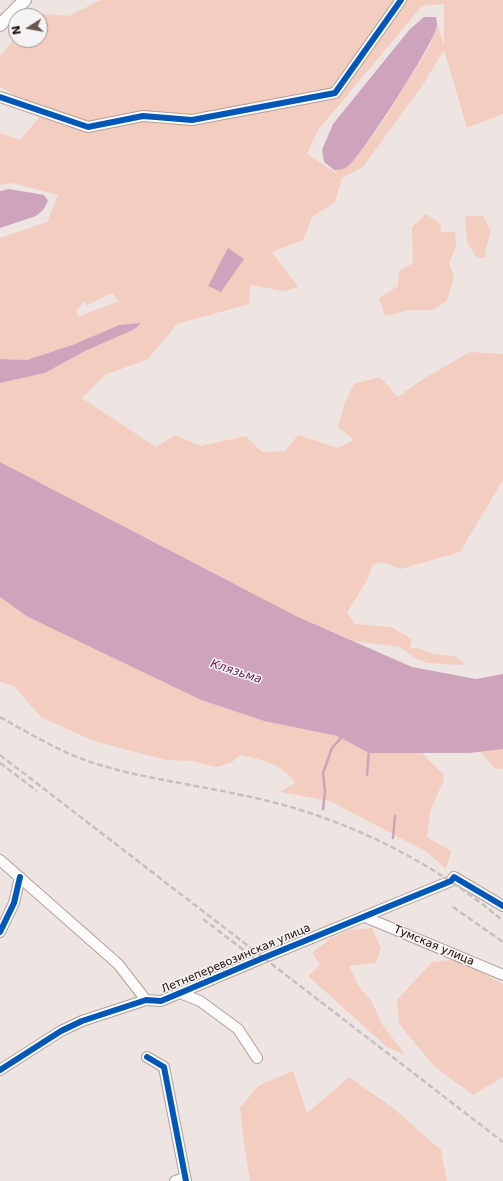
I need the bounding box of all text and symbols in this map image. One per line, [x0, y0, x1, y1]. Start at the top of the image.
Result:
north arrow [8, 8, 48, 48]
text: N [9, 24, 24, 36]
water label: Клязьма [208, 657, 264, 687]
street label: Летнеперевозинская улица [159, 921, 313, 997]
street label: Тумская улица [392, 923, 476, 969]

